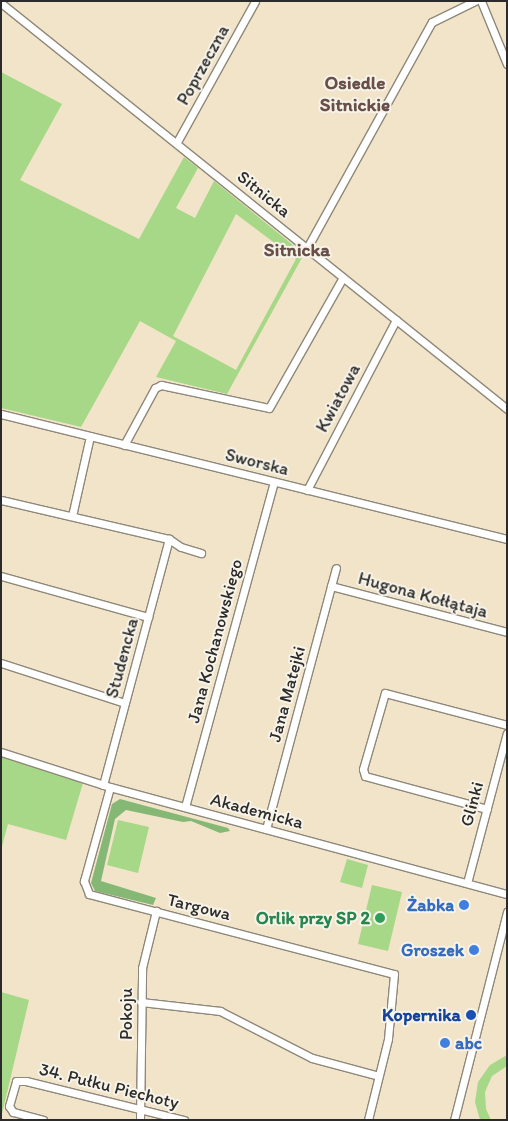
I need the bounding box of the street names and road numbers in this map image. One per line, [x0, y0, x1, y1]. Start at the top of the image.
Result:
street label: Poprzeczna [172, 21, 234, 109]
street label: Sitnicka [233, 166, 295, 222]
street label: Kwiatowa [311, 360, 365, 436]
street label: Sworska [223, 444, 291, 480]
street label: Jana Kochanowskiego [183, 557, 247, 725]
street label: Hugona Kołłątaja [356, 567, 490, 623]
street label: Studencka [101, 616, 143, 700]
street label: Jana Matejki [264, 644, 310, 744]
street label: Glinki [456, 779, 488, 829]
street label: Akademicka [208, 788, 306, 834]
street label: Targowa [165, 889, 233, 925]
street label: Pokoju [115, 988, 137, 1040]
street label: 34. Pułku Piechoty [37, 1058, 181, 1114]

